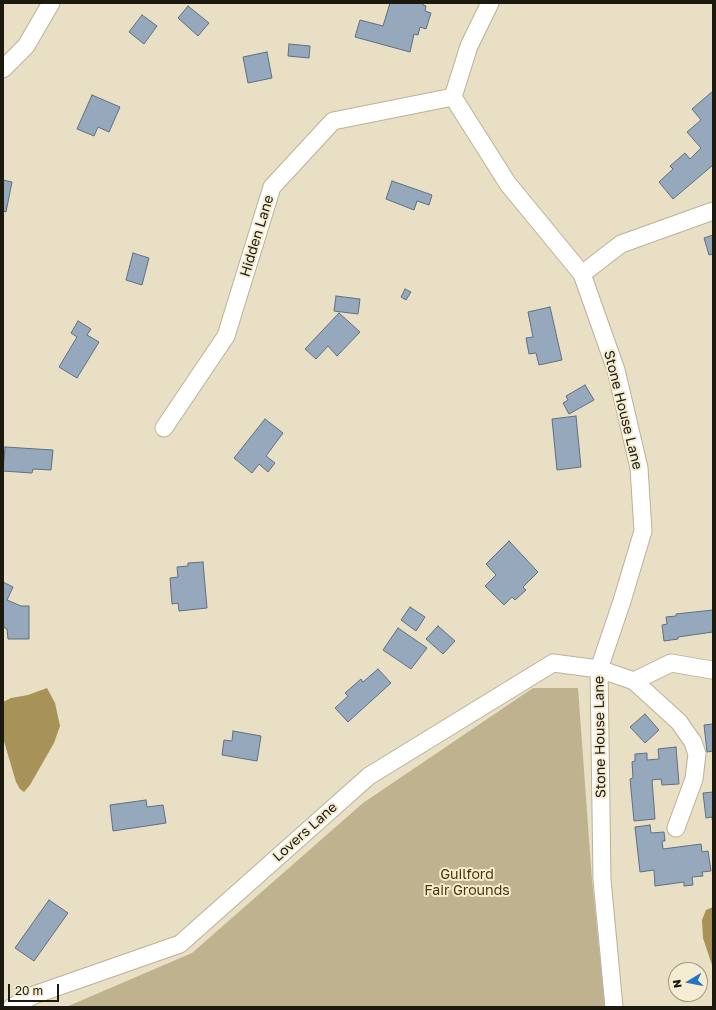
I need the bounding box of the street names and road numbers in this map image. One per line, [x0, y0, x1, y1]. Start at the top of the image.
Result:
street label: Hidden Lane [237, 193, 277, 279]
street label: Stone House Lane [600, 349, 646, 471]
street label: Stone House Lane [591, 676, 609, 798]
street label: Lovers Lane [269, 799, 341, 865]

